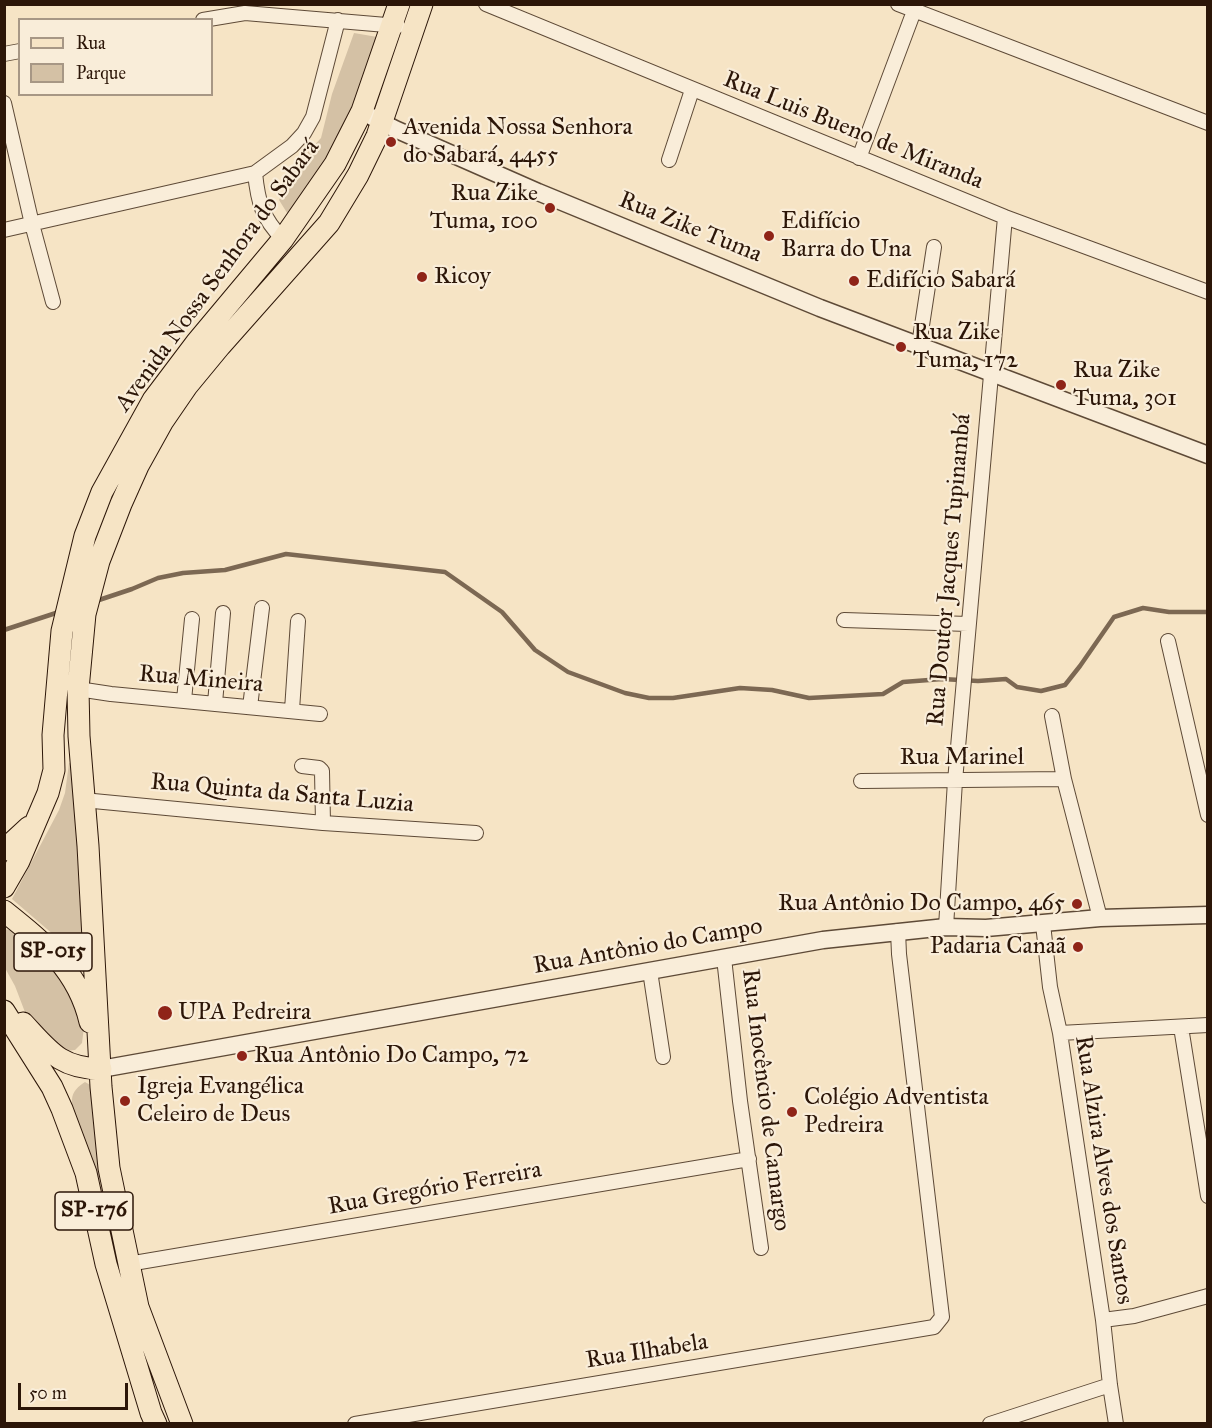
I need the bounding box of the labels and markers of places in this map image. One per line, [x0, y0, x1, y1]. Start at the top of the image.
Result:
place label: Avenida Nossa Senhora do Sabará, 4455 [403, 114, 633, 170]
marker: Avenida Nossa Senhora do Sabará, 4455 [384, 135, 398, 149]
place label: Rua Zike Tuma, 100 [430, 180, 538, 236]
marker: Rua Zike Tuma, 100 [543, 201, 557, 215]
place label: Edifício Barra do Una [781, 208, 911, 264]
marker: Edifício Barra do Una [762, 229, 776, 243]
place label: Ricoy [434, 263, 491, 291]
place label: Edifício Sabará [866, 267, 1015, 295]
marker: Ricoy [415, 270, 429, 284]
marker: Edifício Sabará [847, 274, 861, 288]
place label: Rua Zike Tuma, 172 [913, 319, 1018, 375]
marker: Rua Zike Tuma, 172 [894, 340, 908, 354]
place label: Rua Zike Tuma, 301 [1073, 357, 1177, 413]
marker: Rua Zike Tuma, 301 [1054, 378, 1068, 392]
place label: Rua Antônio Do Campo, 465 [778, 890, 1065, 918]
marker: Rua Antônio Do Campo, 465 [1070, 897, 1084, 911]
place label: Padaria Canaã [930, 933, 1066, 961]
marker: Padaria Canaã [1071, 940, 1085, 954]
place label: UPA Pedreira [178, 999, 311, 1027]
marker: UPA Pedreira [156, 1004, 174, 1022]
place label: Rua Antônio Do Campo, 72 [254, 1042, 529, 1070]
marker: Rua Antônio Do Campo, 72 [235, 1049, 249, 1063]
place label: Igreja Evangélica Celeiro de Deus [137, 1073, 304, 1129]
place label: Colégio Adventista Pedreira [804, 1084, 989, 1140]
marker: Igreja Evangélica Celeiro de Deus [118, 1094, 132, 1108]
marker: Colégio Adventista Pedreira [785, 1105, 799, 1119]

